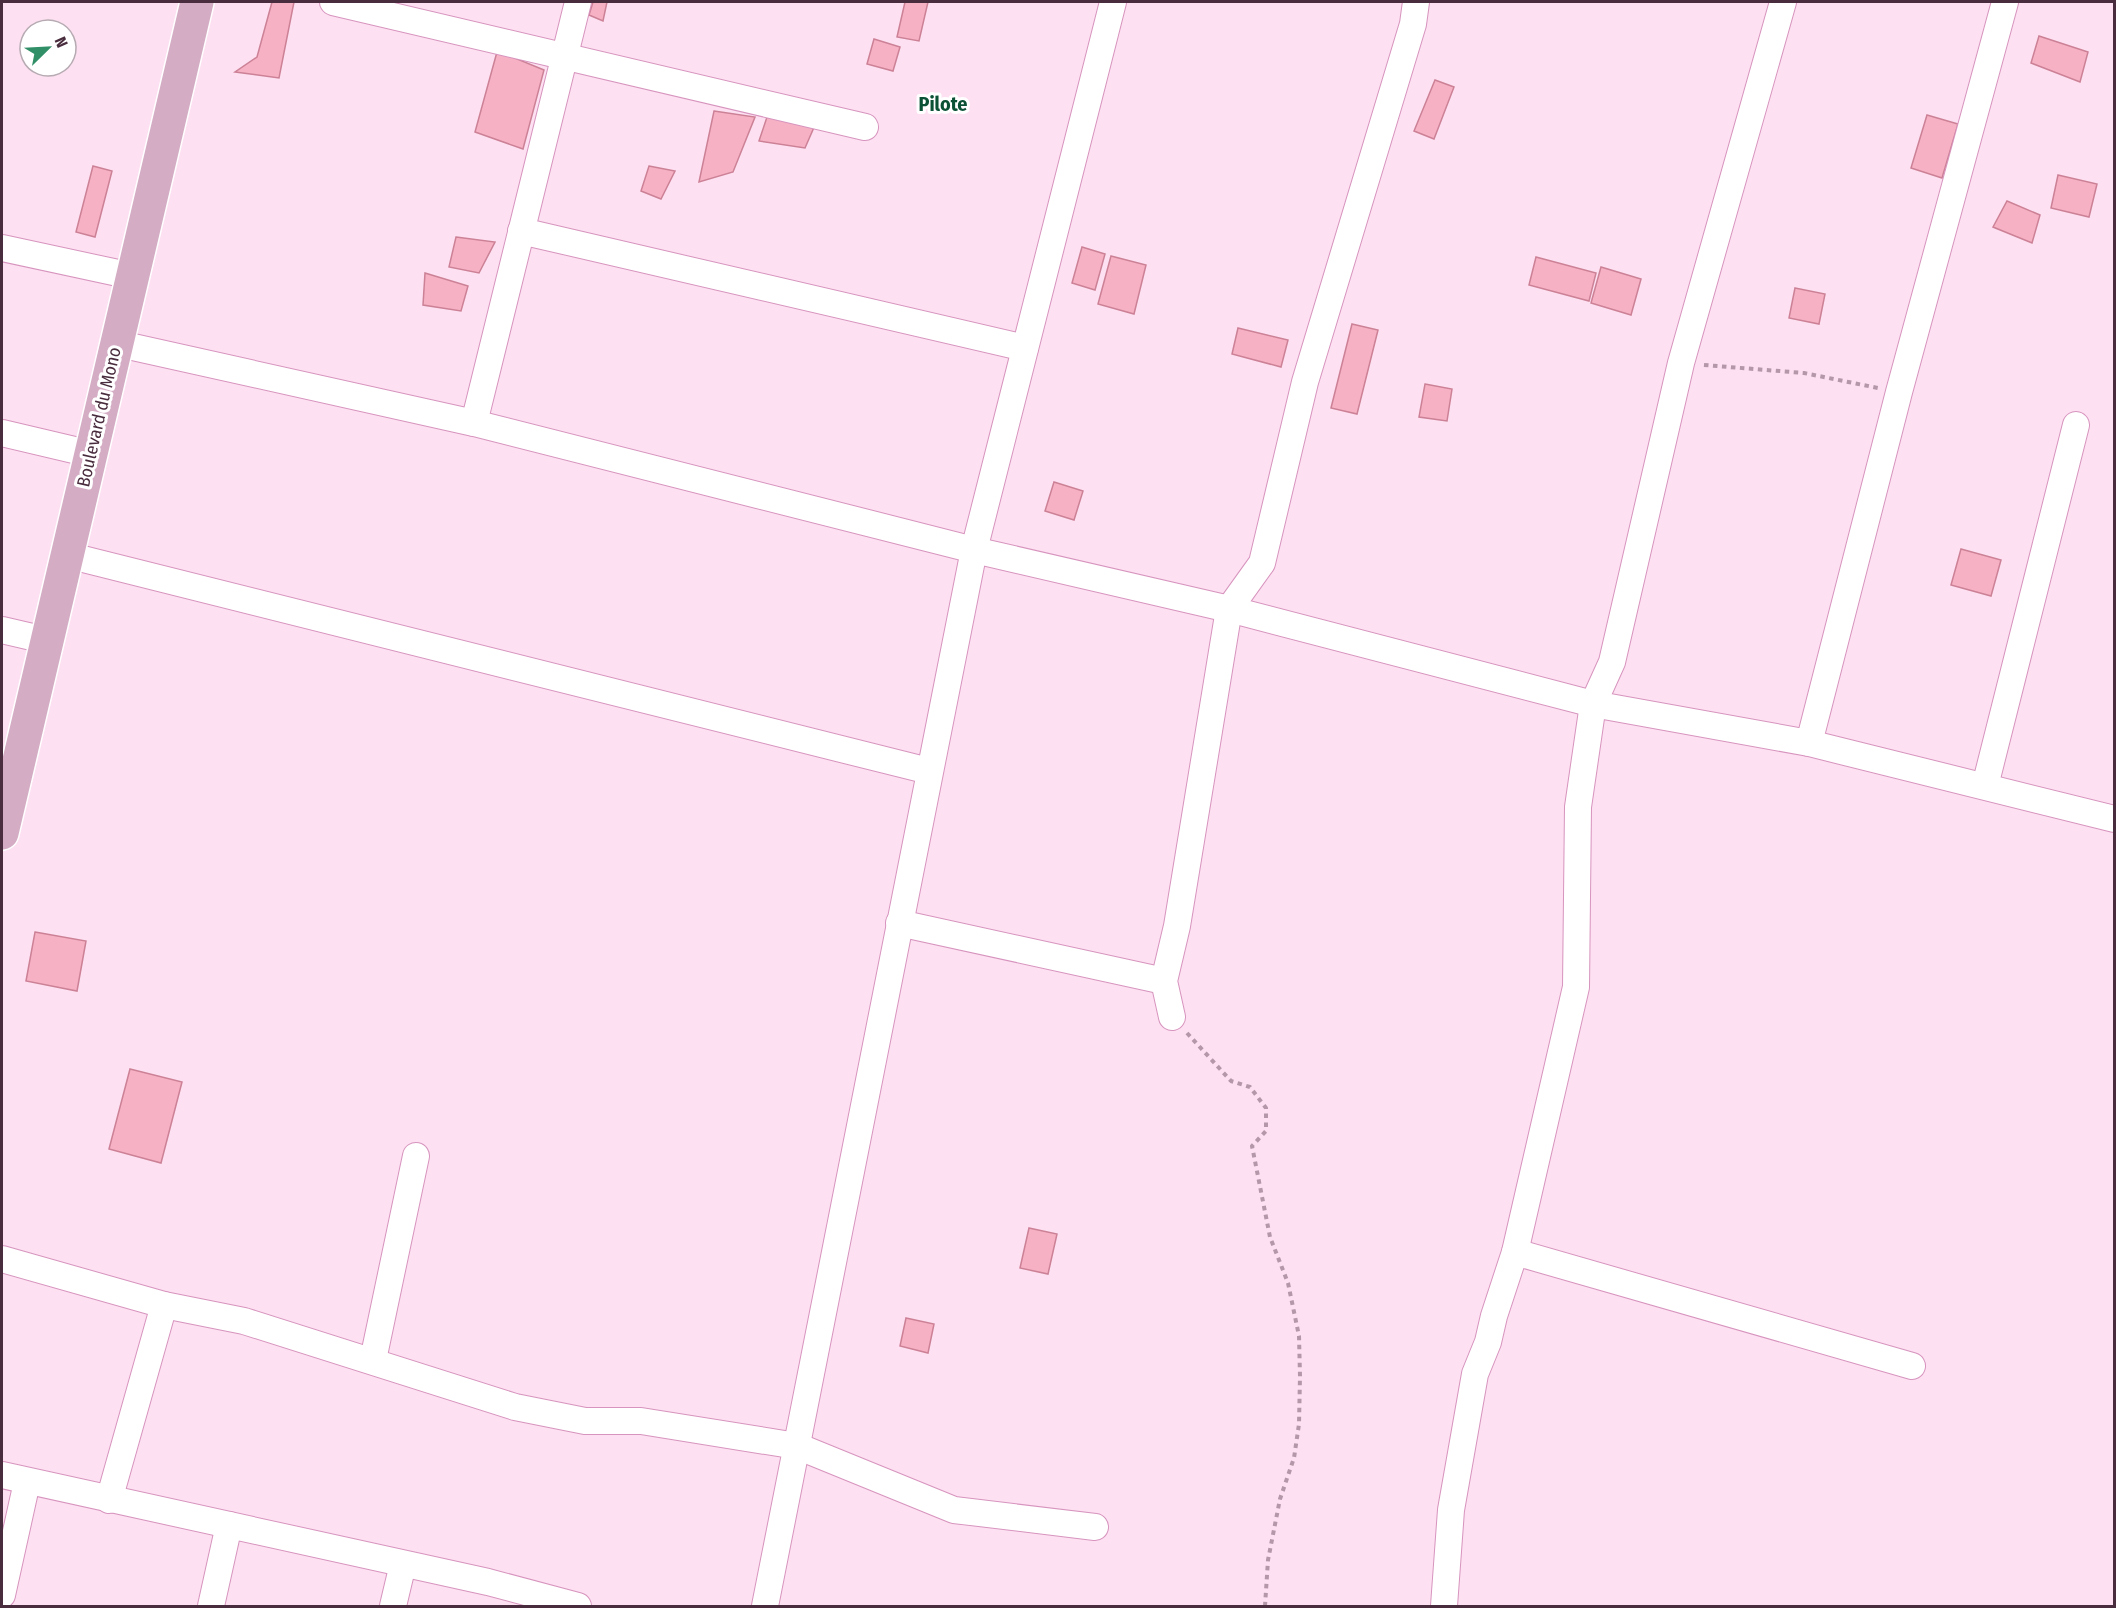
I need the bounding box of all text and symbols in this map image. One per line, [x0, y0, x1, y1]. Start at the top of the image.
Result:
north arrow [18, 18, 78, 78]
text: N [51, 34, 72, 50]
district label: Pilote [919, 92, 967, 116]
street label: Boulevard du Mono [72, 345, 126, 489]

